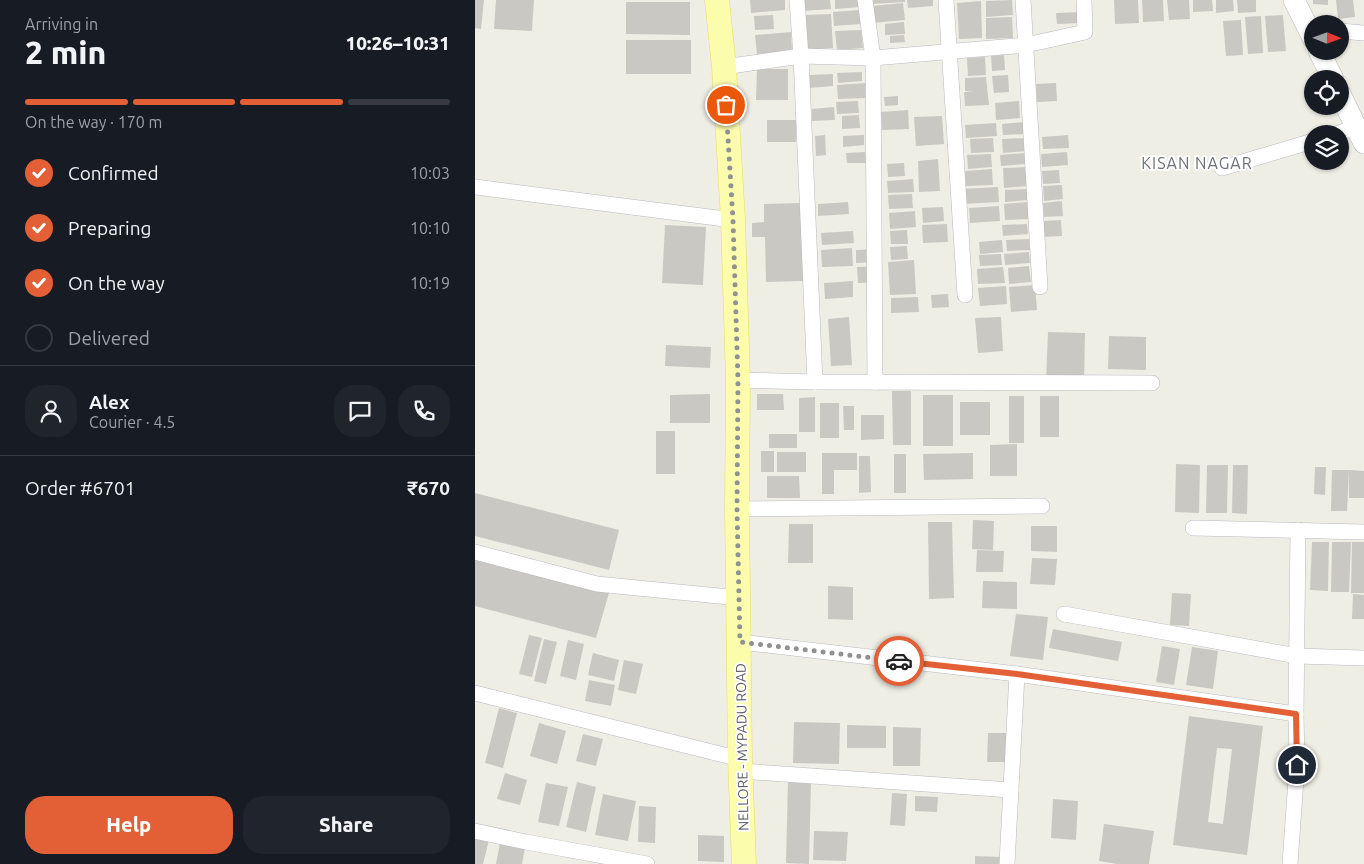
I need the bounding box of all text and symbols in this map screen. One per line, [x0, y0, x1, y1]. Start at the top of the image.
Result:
text: Arriving in [25, 15, 98, 33]
north arrow [1304, 15, 1349, 60]
map controls [1304, 15, 1349, 170]
text: 10:26–10:31 [345, 32, 450, 54]
text: 2 min [25, 34, 106, 70]
button: locate [1304, 70, 1349, 115]
pin [705, 84, 747, 126]
icon: bag [712, 91, 740, 119]
text: On the way · 170 m [25, 113, 162, 131]
button: layers [1304, 125, 1349, 170]
district label: KISAN NAGAR [1141, 154, 1253, 172]
icon: check [25, 159, 53, 187]
text: Confirmed [68, 162, 159, 184]
text: 10:03 [410, 164, 450, 182]
icon: check [25, 214, 53, 242]
text: Preparing [68, 217, 152, 239]
text: 10:10 [410, 219, 450, 237]
icon: check [25, 269, 53, 297]
text: On the way [68, 272, 165, 294]
text: 10:19 [410, 274, 450, 292]
text: Delivered [68, 327, 150, 349]
button: person [25, 385, 77, 437]
button: chat [334, 385, 386, 437]
button: phone [398, 385, 450, 437]
text: Alex [89, 391, 129, 413]
text: Courier · 4.5 [89, 413, 175, 431]
text: Order #6701 [25, 477, 135, 499]
text: ₹670 [407, 477, 450, 499]
courier [874, 636, 924, 686]
icon: car [885, 647, 913, 675]
street label: NELLORE - MYPADU ROAD [733, 663, 751, 831]
pin [1276, 744, 1318, 786]
icon: home [1283, 751, 1311, 779]
button: Help [25, 796, 233, 854]
button: Share [243, 796, 450, 854]

